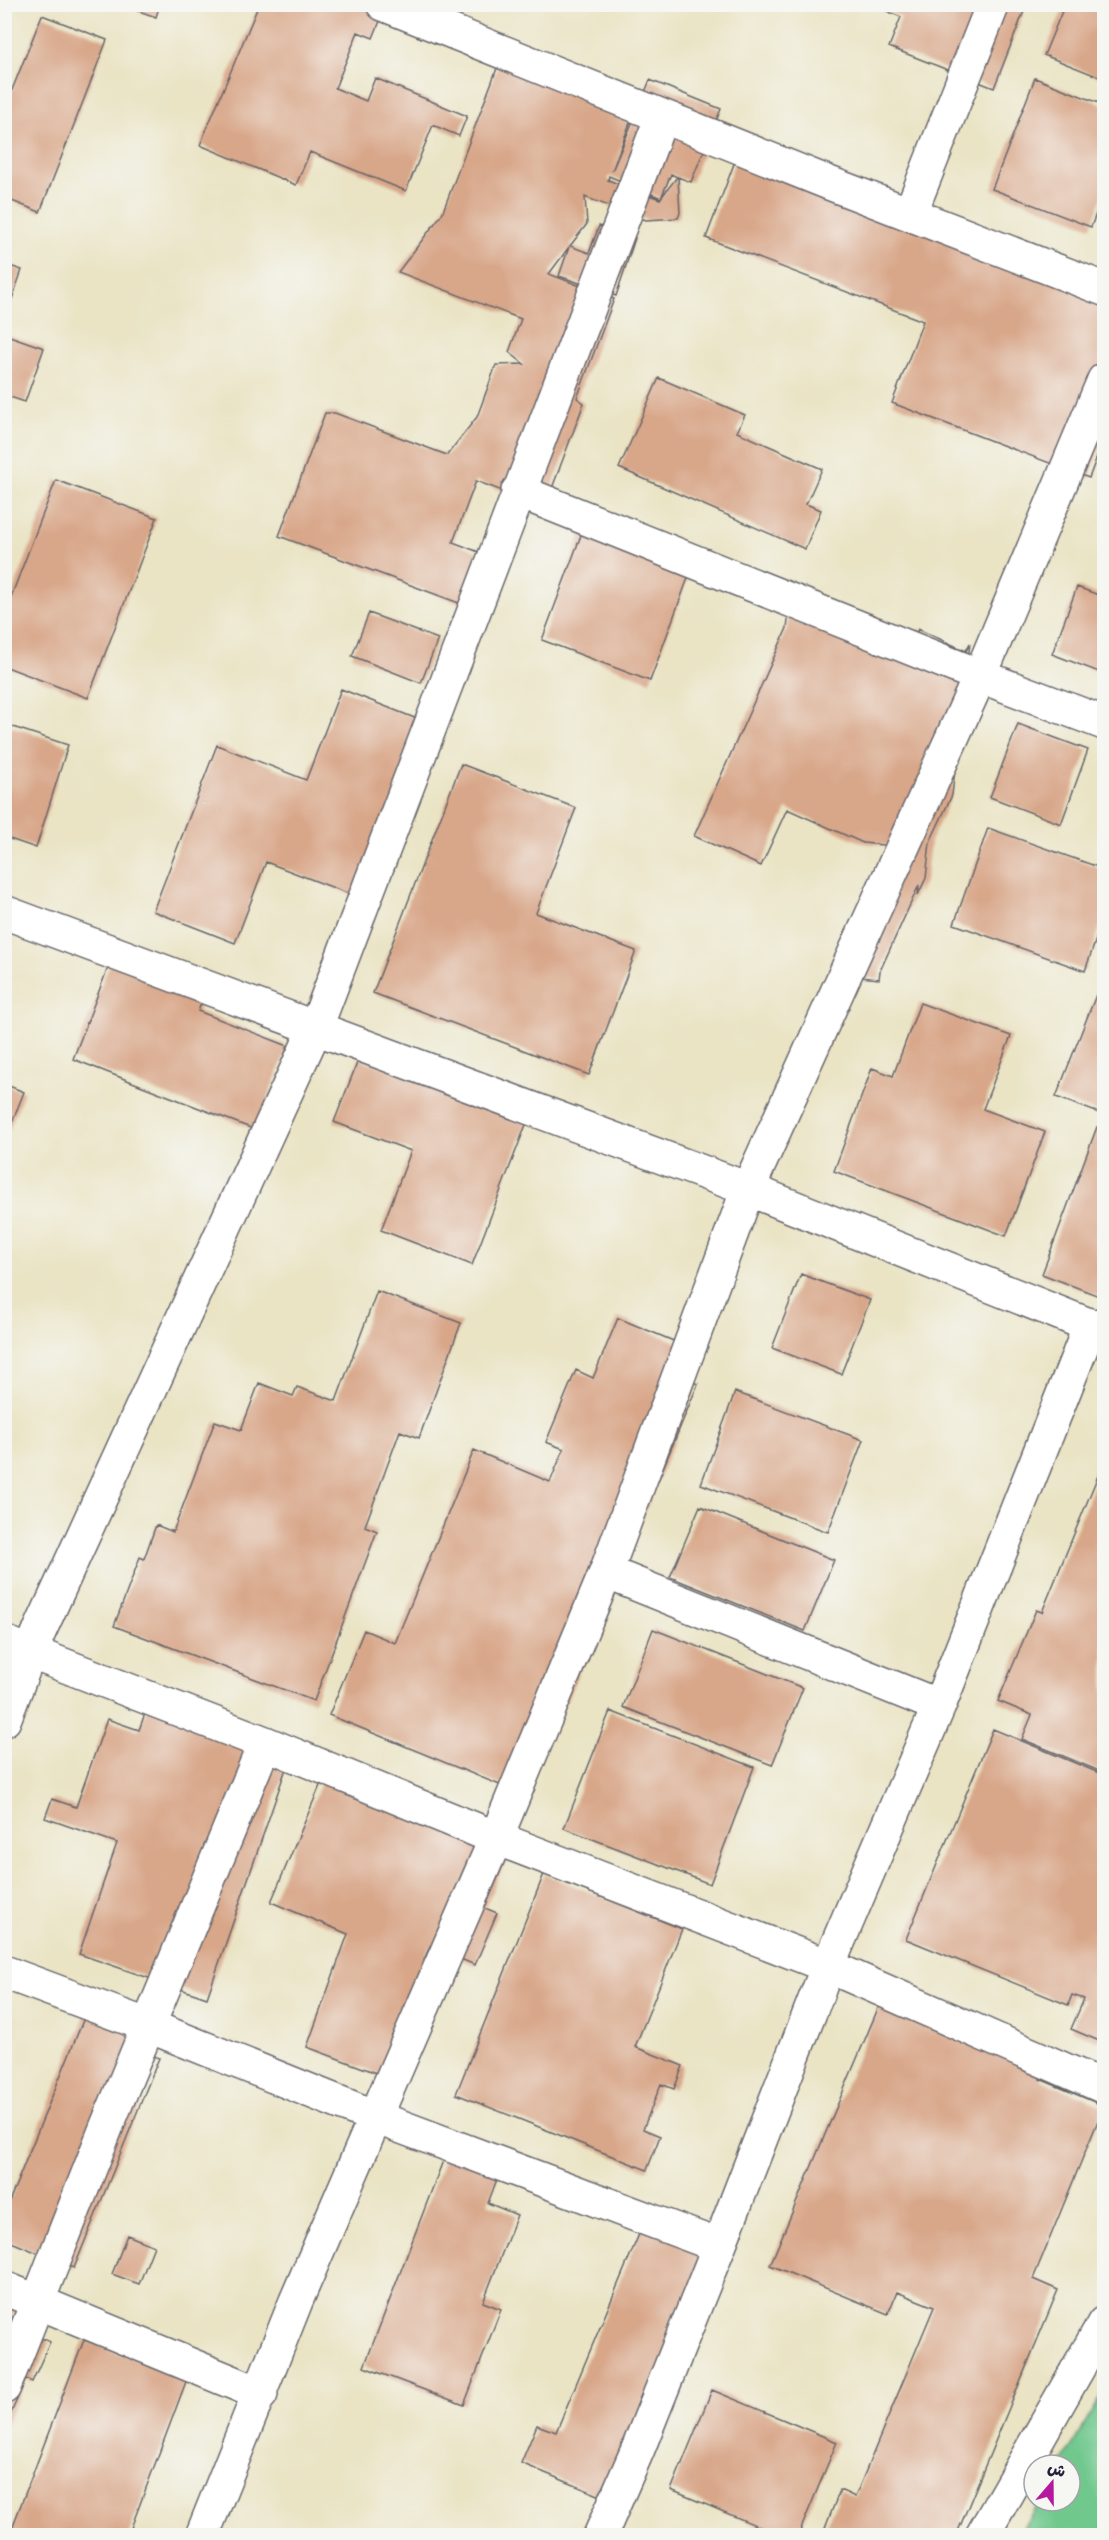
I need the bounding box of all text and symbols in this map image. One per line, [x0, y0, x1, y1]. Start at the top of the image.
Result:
north arrow [1022, 2453, 1082, 2513]
text: ش [1045, 2457, 1068, 2483]

